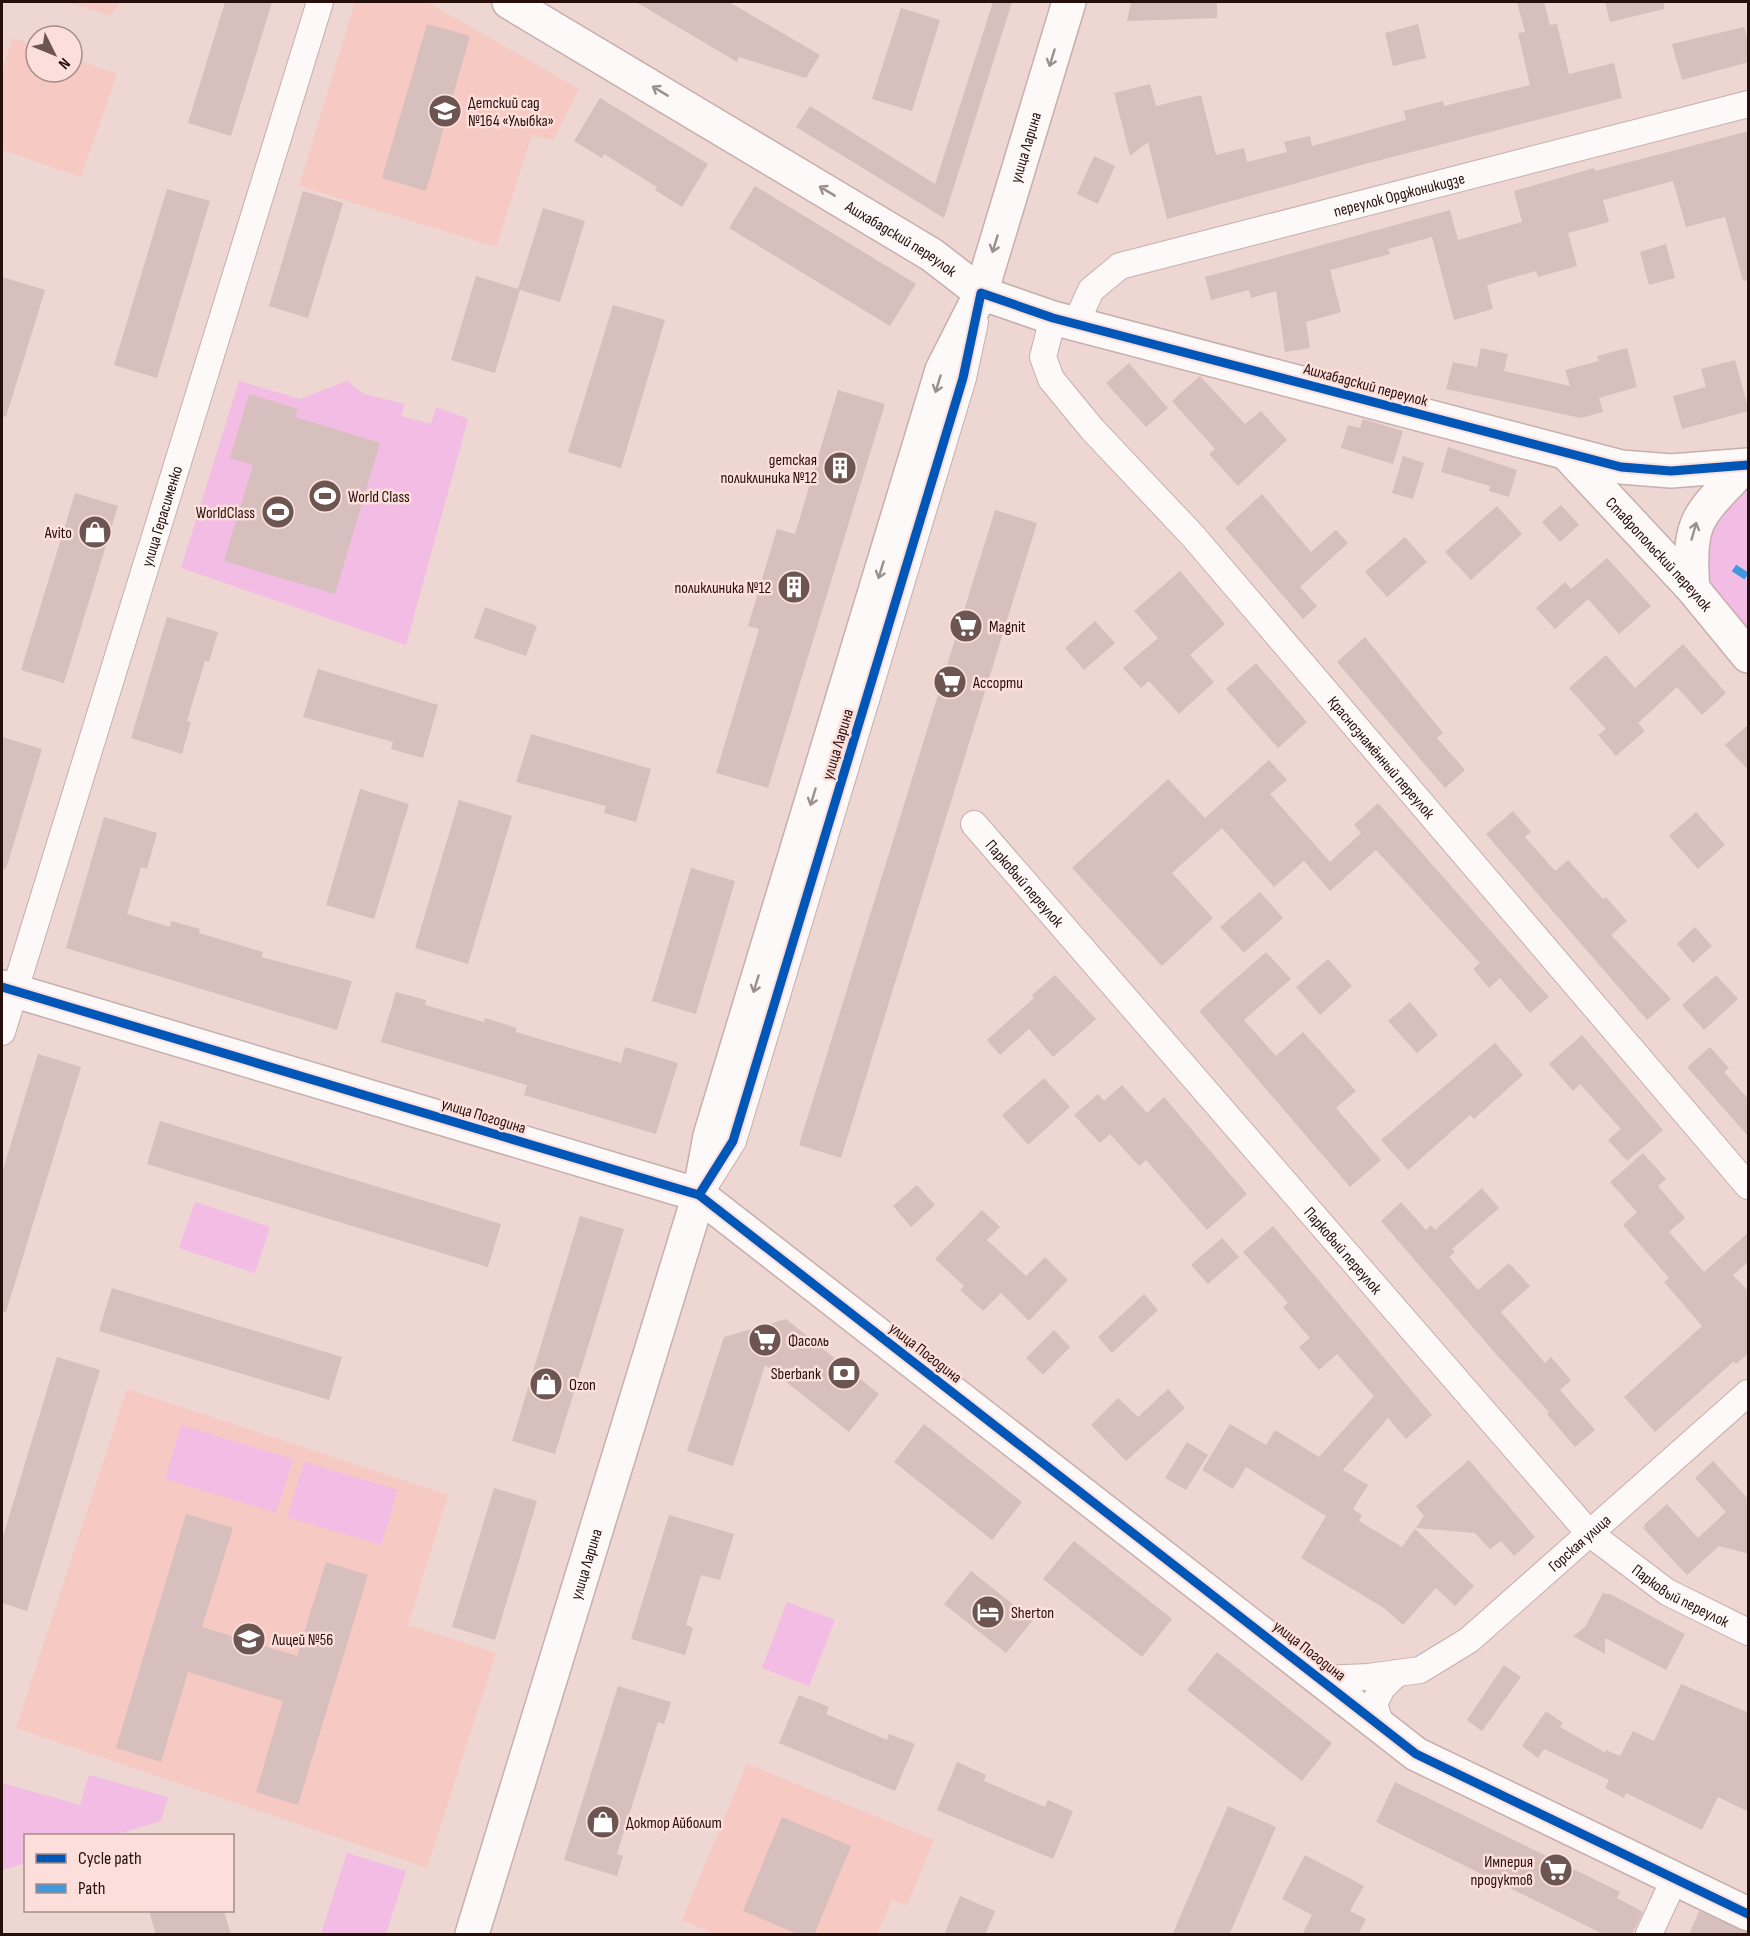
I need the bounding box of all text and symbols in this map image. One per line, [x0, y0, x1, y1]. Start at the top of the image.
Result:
north arrow [24, 24, 84, 84]
one-way arrow [1046, 48, 1057, 67]
text: N [54, 54, 74, 73]
one-way arrow [652, 85, 669, 97]
school or university icon: Детский сад №164 «Улыбка» [427, 93, 463, 129]
place label: Детский сад №164 «Улыбка» [468, 94, 554, 131]
street label: улица Ларина [1007, 110, 1046, 186]
street label: переулок Орджоникидзе [1332, 169, 1467, 222]
one-way arrow [819, 185, 836, 197]
street label: Ашхабадский переулок [841, 197, 961, 282]
one-way arrow [989, 234, 1000, 253]
street label: Ашхабадский переулок [1301, 360, 1431, 411]
one-way arrow [932, 374, 943, 393]
building icon: детская поликлиника №12 [822, 450, 858, 486]
place label: детская поликлиника №12 [720, 451, 817, 488]
street label: улица Герасименко [138, 464, 187, 569]
sports icon: World Class [307, 478, 343, 514]
place label: World Class [348, 488, 410, 507]
sports icon: WorldClass [260, 494, 296, 530]
street label: Ставропольский переулок [1601, 494, 1716, 616]
place label: WorldClass [196, 504, 255, 523]
shop icon: Avito [77, 514, 113, 550]
one-way arrow [1689, 522, 1700, 541]
place label: Avito [44, 524, 72, 543]
one-way arrow [875, 560, 886, 579]
building icon: поликлиника №12 [776, 569, 812, 605]
place label: поликлиника №12 [674, 579, 771, 598]
supermarket icon: Magnit [948, 608, 984, 644]
place label: Magnit [989, 618, 1026, 637]
supermarket icon: Ассорти [932, 664, 968, 700]
place label: Ассорти [972, 674, 1023, 693]
street label: Краснознамённый переулок [1323, 693, 1439, 824]
street label: улица Ларина [819, 707, 858, 782]
one-way arrow [807, 787, 818, 806]
street label: Парковый переулок [981, 836, 1068, 932]
one-way arrow [750, 974, 761, 993]
street label: улица Погодина [439, 1095, 528, 1138]
street label: Парковый переулок [1299, 1204, 1386, 1299]
street label: улица Погодина [885, 1319, 965, 1388]
supermarket icon: Фасоль [747, 1322, 783, 1358]
place label: Фасоль [788, 1332, 829, 1351]
bank icon: Sberbank [826, 1355, 862, 1391]
place label: Sberbank [771, 1365, 821, 1384]
shop icon: Ozon [528, 1366, 564, 1402]
place label: Ozon [569, 1376, 596, 1395]
street label: Горская улица [1545, 1511, 1615, 1576]
street label: улица Ларина [567, 1527, 607, 1602]
street label: Парковый переулок [1628, 1561, 1733, 1632]
hotel icon: Sherton [970, 1594, 1006, 1630]
place label: Sherton [1011, 1604, 1054, 1623]
street label: улица Погодина [1269, 1617, 1349, 1686]
school or university icon: Лицей №56 [231, 1621, 267, 1657]
place label: Лицей №56 [271, 1631, 333, 1650]
shop icon: Доктор Айболит [585, 1804, 621, 1840]
place label: Доктор Айболит [626, 1814, 722, 1833]
legend [24, 1834, 234, 1912]
text: Cycle path [78, 1848, 142, 1869]
supermarket icon: Империя продуктов [1538, 1852, 1574, 1888]
place label: Империя продуктов [1470, 1853, 1533, 1890]
text: Path [78, 1878, 106, 1899]

